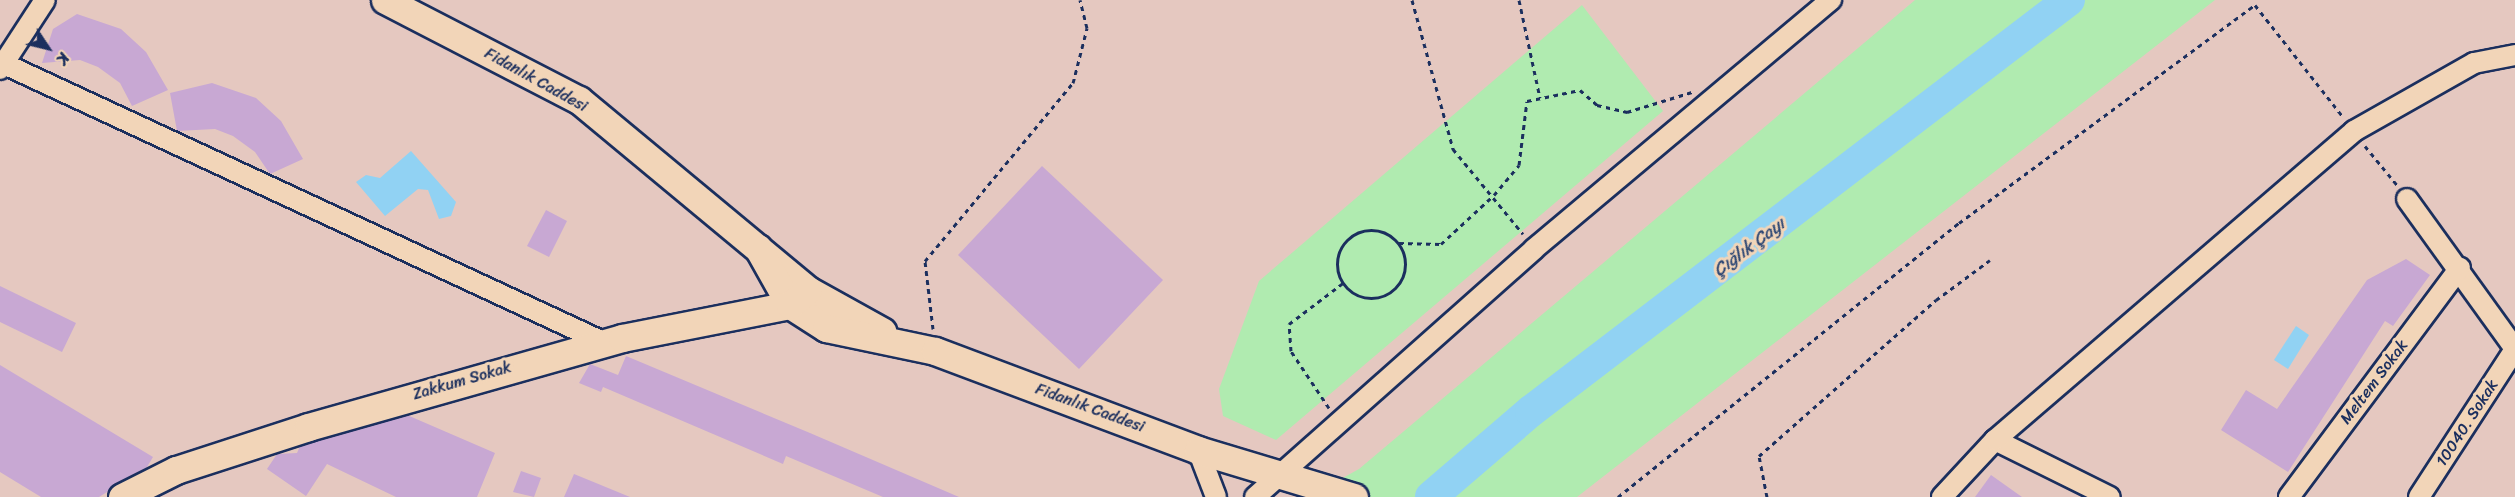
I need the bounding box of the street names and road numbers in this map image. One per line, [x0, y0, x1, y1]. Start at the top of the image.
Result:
street label: Fidanlık Caddesi [482, 44, 590, 116]
street label: Meltem Sokak [2336, 336, 2412, 428]
street label: Zakkum Sokak [410, 358, 514, 404]
street label: 10040. Sokak [2432, 376, 2502, 470]
street label: Fidanlık Caddesi [1033, 379, 1147, 437]

